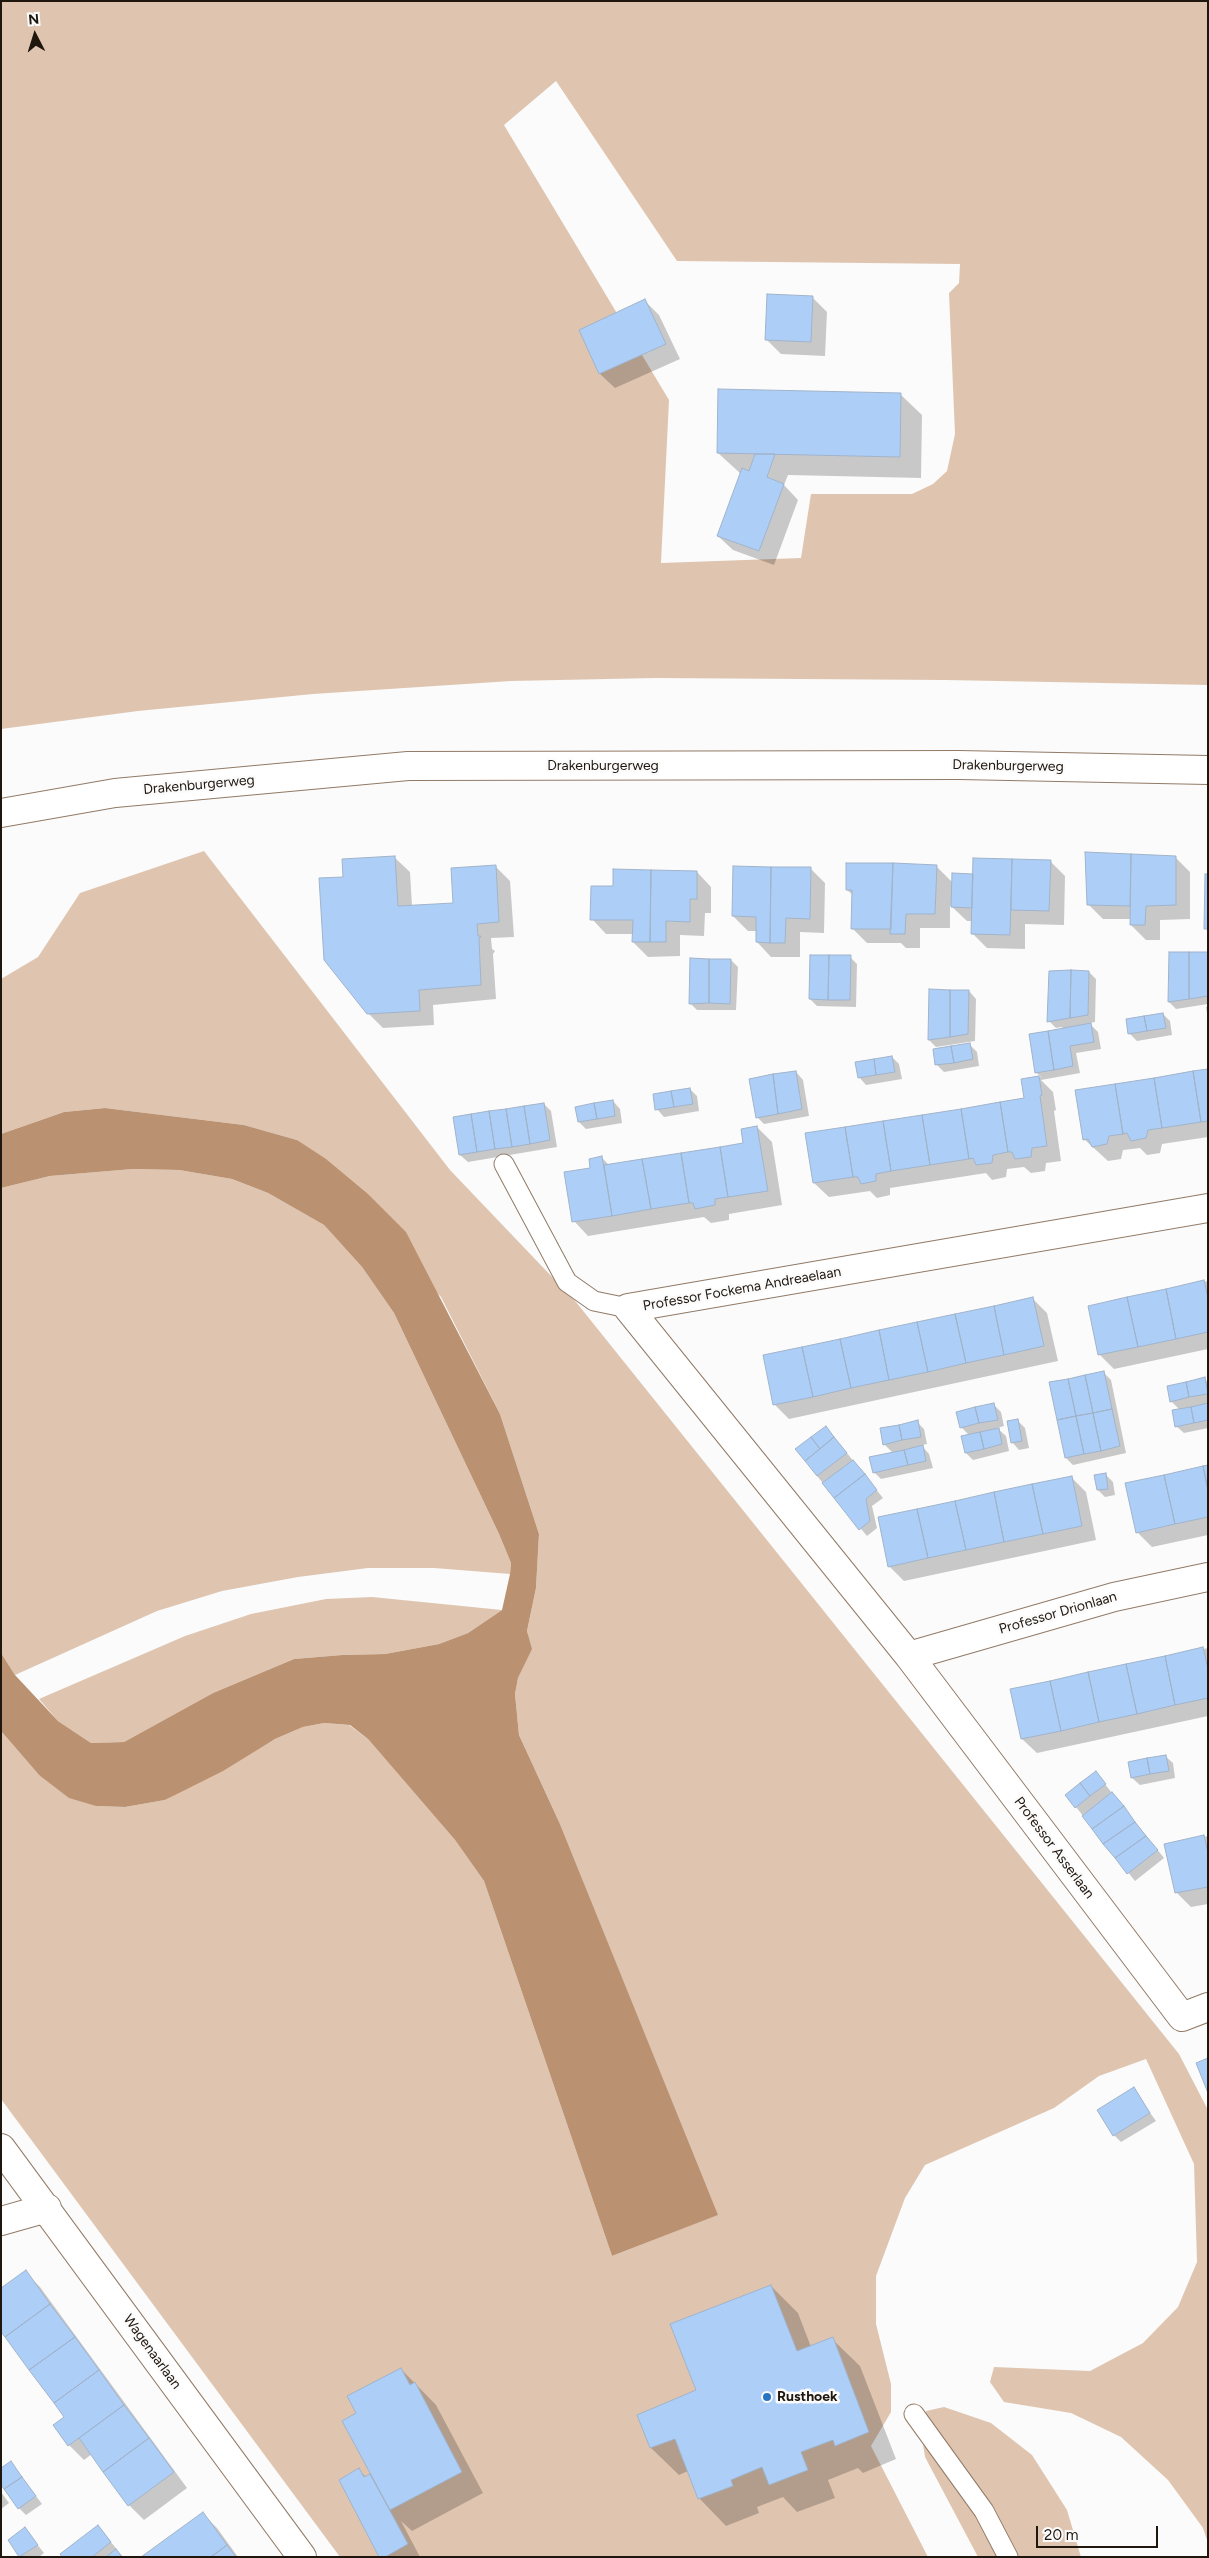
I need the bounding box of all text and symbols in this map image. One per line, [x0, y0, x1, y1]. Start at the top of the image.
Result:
north arrow [10, 10, 60, 60]
text: N [28, 11, 40, 28]
street label: Drakenburgerweg [952, 757, 1064, 775]
street label: Drakenburgerweg [547, 758, 659, 774]
street label: Drakenburgerweg [143, 772, 255, 798]
street label: Professor Fockema Andreaelaan [642, 1263, 842, 1315]
street label: Professor Drionlaan [997, 1588, 1119, 1638]
street label: Professor Asserlaan [1010, 1794, 1098, 1902]
street label: Wagenaarlaan [119, 2312, 185, 2392]
place label: Rusthoek [777, 2389, 838, 2405]
marker: Rusthoek [761, 2391, 773, 2403]
scale bar [1039, 2516, 1162, 2548]
text: 20 m [1044, 2526, 1078, 2544]

